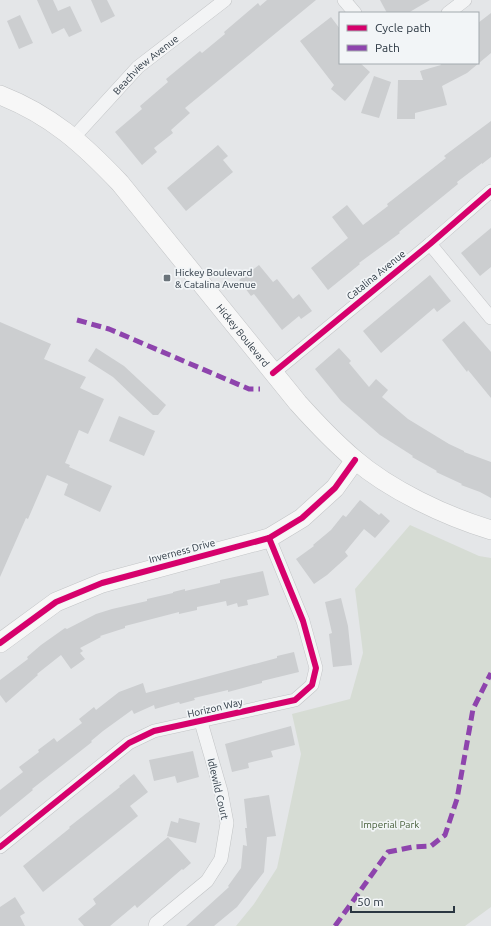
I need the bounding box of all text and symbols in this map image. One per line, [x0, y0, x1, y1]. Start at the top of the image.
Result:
legend [339, 12, 479, 64]
text: Cycle path [375, 21, 431, 34]
street label: Beachview Avenue [110, 33, 180, 96]
text: Path [375, 41, 400, 54]
street label: Catalina Avenue [344, 248, 408, 302]
place label: Hickey Boulevard & Catalina Avenue [175, 267, 256, 290]
marker: Hickey Boulevard & Catalina Avenue [162, 273, 172, 283]
street label: Hickey Boulevard [215, 302, 272, 369]
street label: Inverness Drive [148, 537, 216, 565]
street label: Horizon Way [186, 696, 244, 720]
street label: Idlewild Court [206, 757, 230, 821]
park label: Imperial Park [361, 819, 419, 830]
scale bar [351, 888, 454, 914]
text: 50 m [357, 895, 384, 908]

